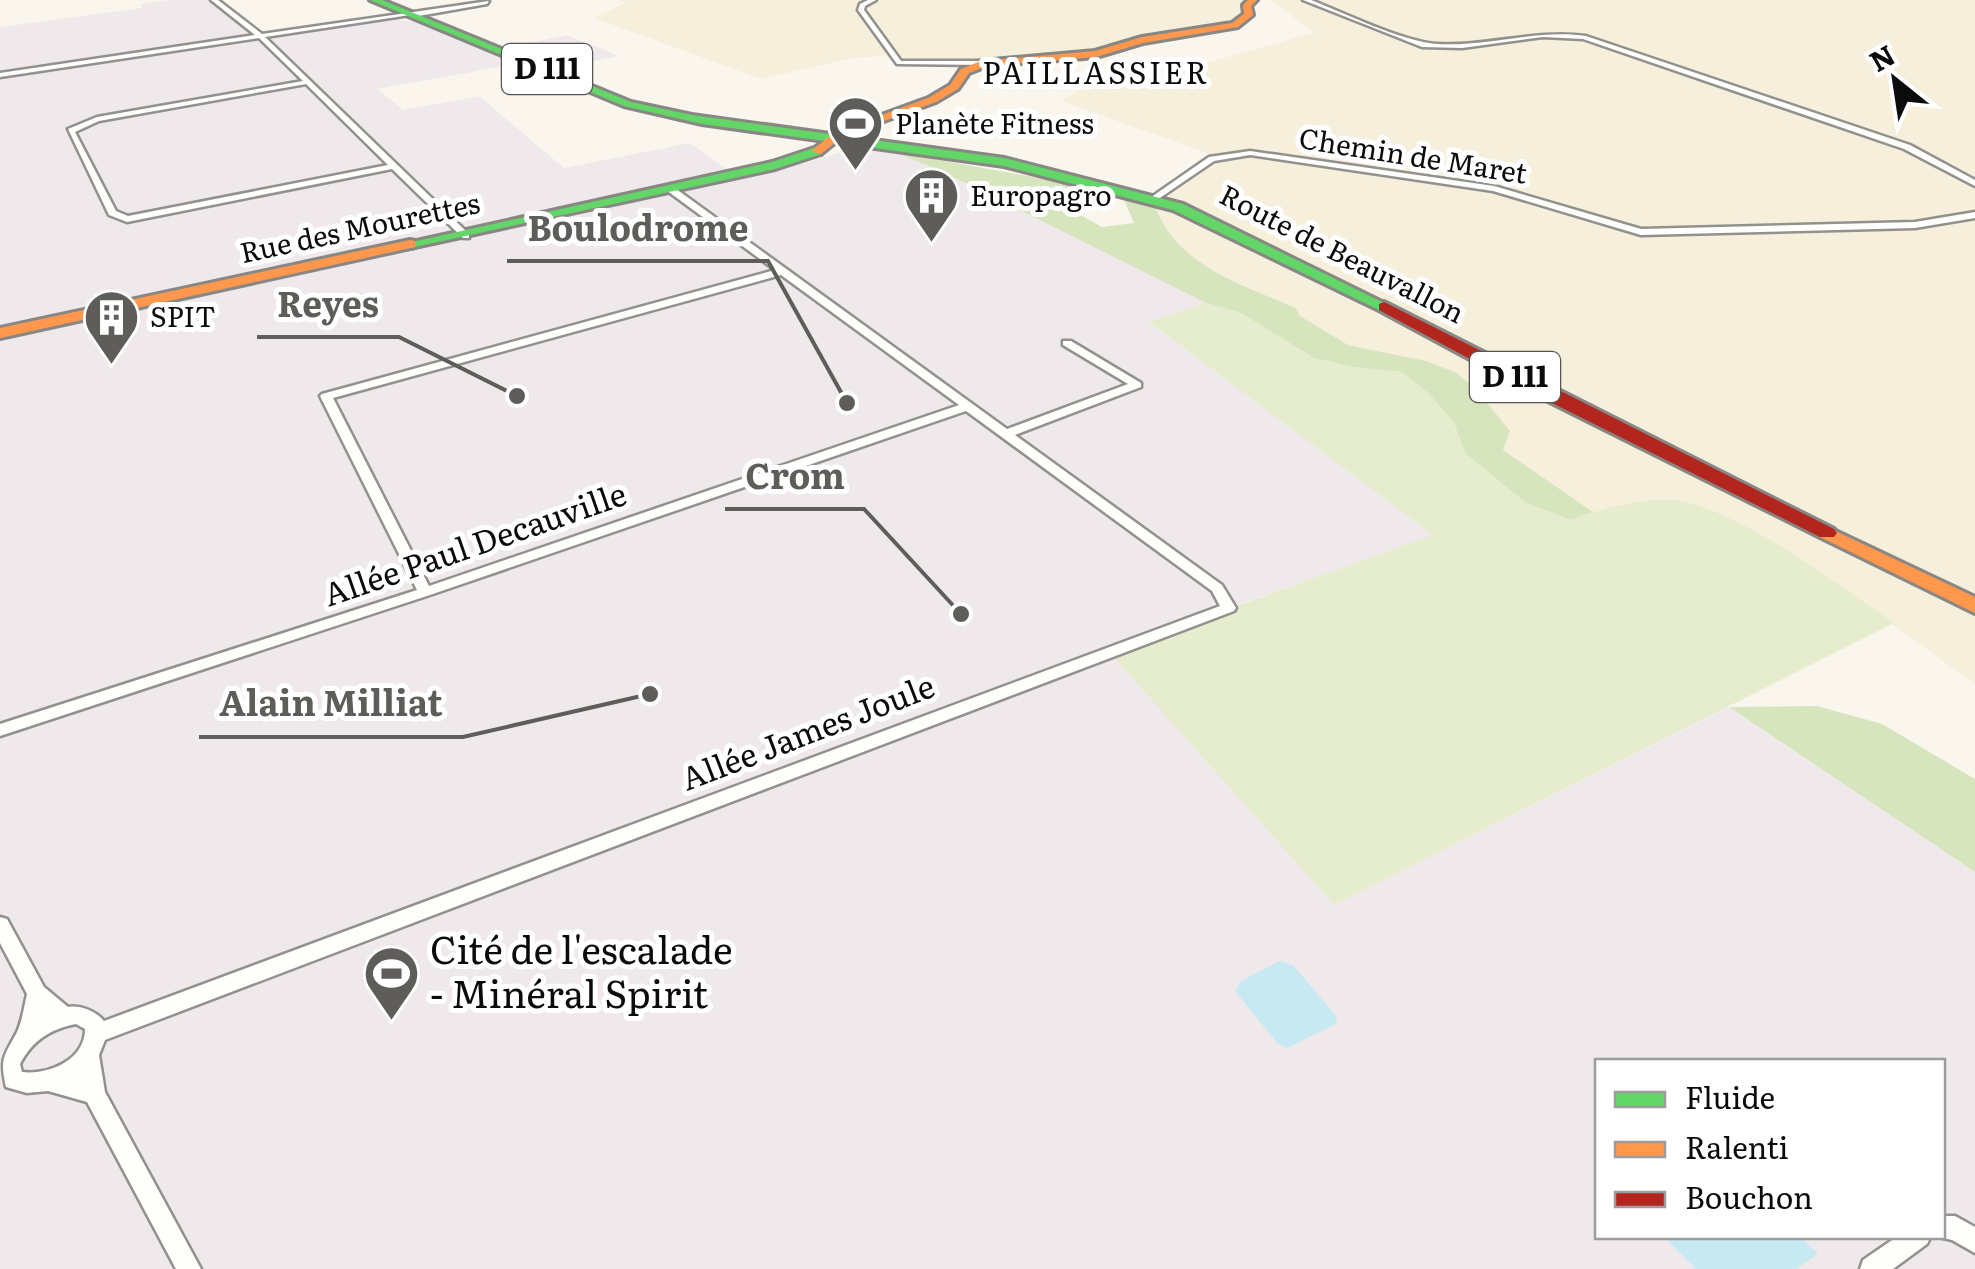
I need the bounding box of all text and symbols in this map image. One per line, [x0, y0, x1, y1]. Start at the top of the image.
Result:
north arrow [1845, 30, 1945, 130]
text: N [1861, 33, 1902, 81]
road number: D 111 [502, 44, 592, 94]
district label: PAILLASSIER [982, 49, 1210, 93]
sports icon: Planète Fitness [826, 94, 886, 173]
place label: Planète Fitness [895, 101, 1094, 143]
street label: Chemin de Maret [1296, 115, 1531, 193]
building icon: Europagro [901, 166, 961, 245]
street label: Route de Beauvallon [1213, 172, 1473, 332]
place label: Europagro [970, 173, 1112, 215]
street label: Rue des Mourettes [236, 180, 483, 272]
callout: Boulodrome [507, 196, 768, 261]
text: Boulodrome [527, 200, 749, 252]
callout: Reyes [257, 272, 399, 337]
text: Reyes [277, 276, 379, 328]
building icon: SPIT [81, 287, 141, 366]
place label: SPIT [150, 294, 216, 336]
road number: D 111 [1470, 352, 1560, 402]
callout: Crom [725, 444, 864, 509]
text: Crom [745, 448, 845, 500]
street label: Allée Paul Decauville [316, 468, 632, 617]
street label: Allée James Joule [673, 660, 941, 801]
callout: Alain Milliat [199, 672, 463, 737]
text: Alain Milliat [219, 675, 443, 727]
place label: Cité de l'escalade - Minéral Spirit [430, 919, 733, 1020]
sports icon: Cité de l'escalade - Minéral Spirit [361, 943, 421, 1022]
legend [1595, 1059, 1945, 1239]
text: Fluide [1685, 1074, 1775, 1118]
text: Ralenti [1685, 1124, 1789, 1168]
text: Bouchon [1685, 1174, 1813, 1218]

